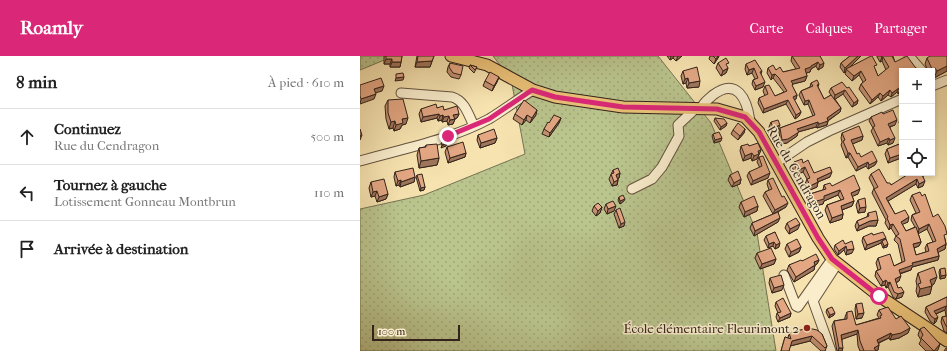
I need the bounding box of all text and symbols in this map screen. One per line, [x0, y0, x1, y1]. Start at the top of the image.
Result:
text: Roamly [20, 17, 83, 39]
text: Carte [750, 20, 783, 37]
text: Calques [805, 20, 852, 37]
text: Partager [874, 20, 927, 37]
map controls [899, 68, 935, 176]
button: + [899, 68, 935, 104]
text: 8 min [16, 72, 57, 92]
text: À pied · 610 m [268, 75, 344, 90]
button: − [899, 104, 935, 140]
text: Continuez [54, 120, 121, 138]
street label: Rue du Cendragon [764, 123, 830, 222]
icon: ahead [16, 126, 38, 148]
route end [439, 127, 457, 145]
text: 500 m [310, 129, 344, 144]
text: Rue du Cendragon [54, 138, 159, 153]
button: locate [899, 140, 935, 176]
text: Tournez à gauche [54, 176, 167, 194]
icon: left [16, 182, 38, 204]
text: 110 m [314, 185, 344, 200]
text: Lotissement Gonneau Montbrun [54, 194, 236, 209]
icon: arrive [16, 238, 38, 260]
text: Arrivée à destination [54, 240, 189, 258]
route start [870, 287, 888, 305]
place label: École élémentaire Fleurimont 2 [624, 321, 799, 336]
scale bar [372, 323, 460, 342]
marker: École élémentaire Fleurimont 2 [802, 323, 812, 333]
text: 100 m [378, 325, 406, 338]

